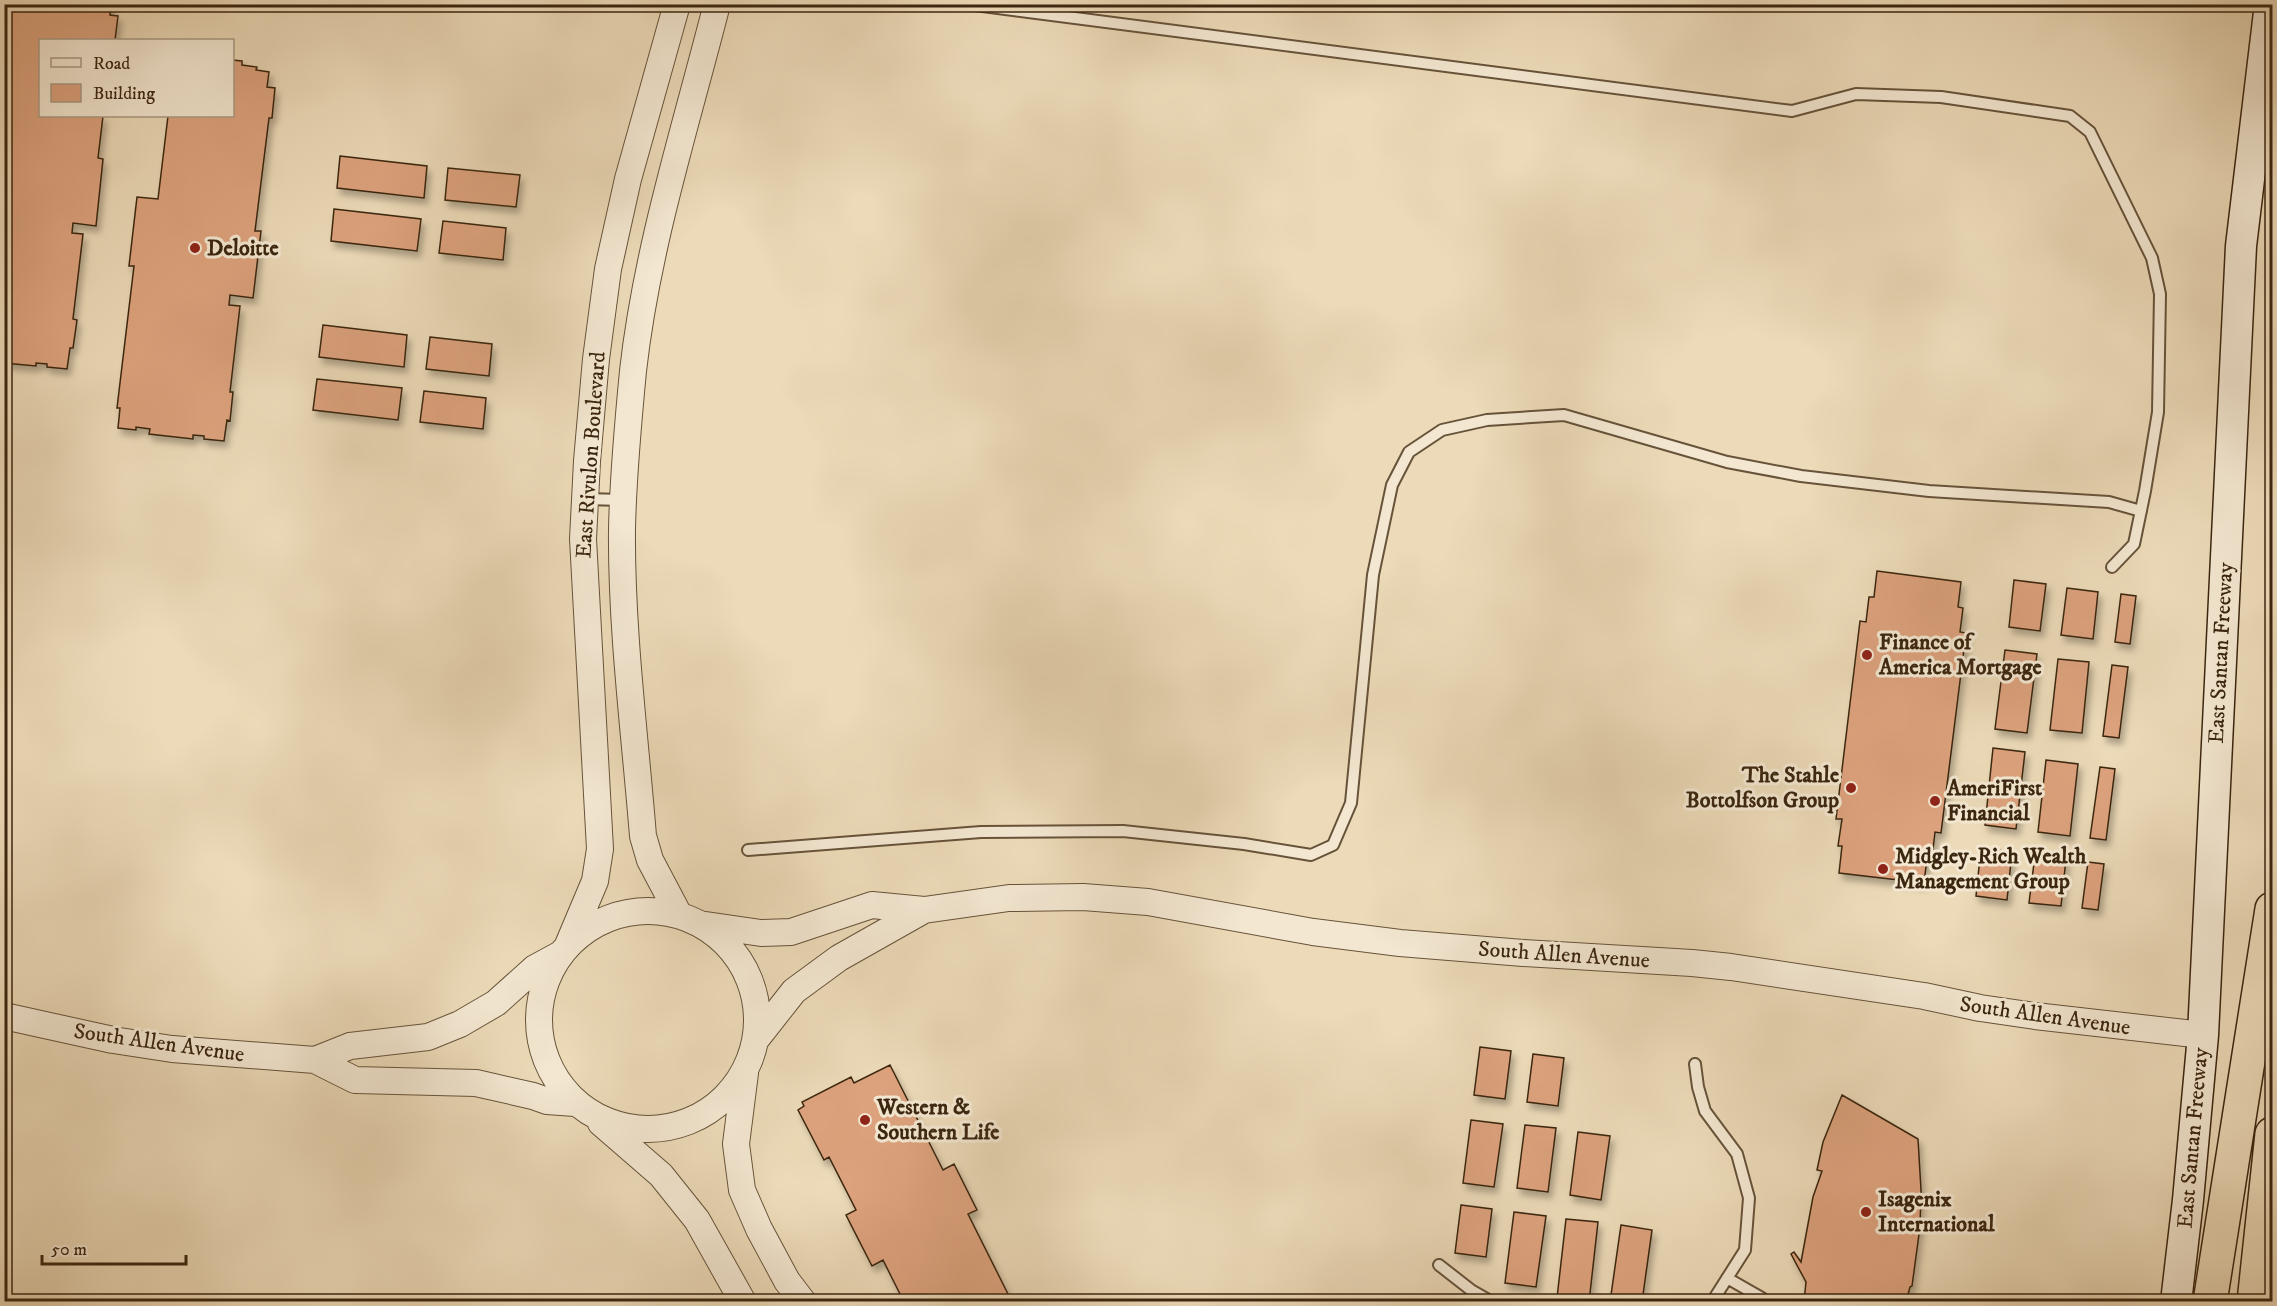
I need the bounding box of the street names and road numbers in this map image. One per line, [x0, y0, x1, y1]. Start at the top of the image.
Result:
street label: East Rivulon Boulevard [570, 351, 612, 559]
street label: East Santan Freeway [2203, 561, 2239, 744]
street label: South Allen Avenue [1477, 936, 1651, 974]
street label: South Allen Avenue [1958, 991, 2132, 1041]
street label: South Allen Avenue [72, 1018, 246, 1068]
street label: East Santan Freeway [2172, 1046, 2214, 1230]

